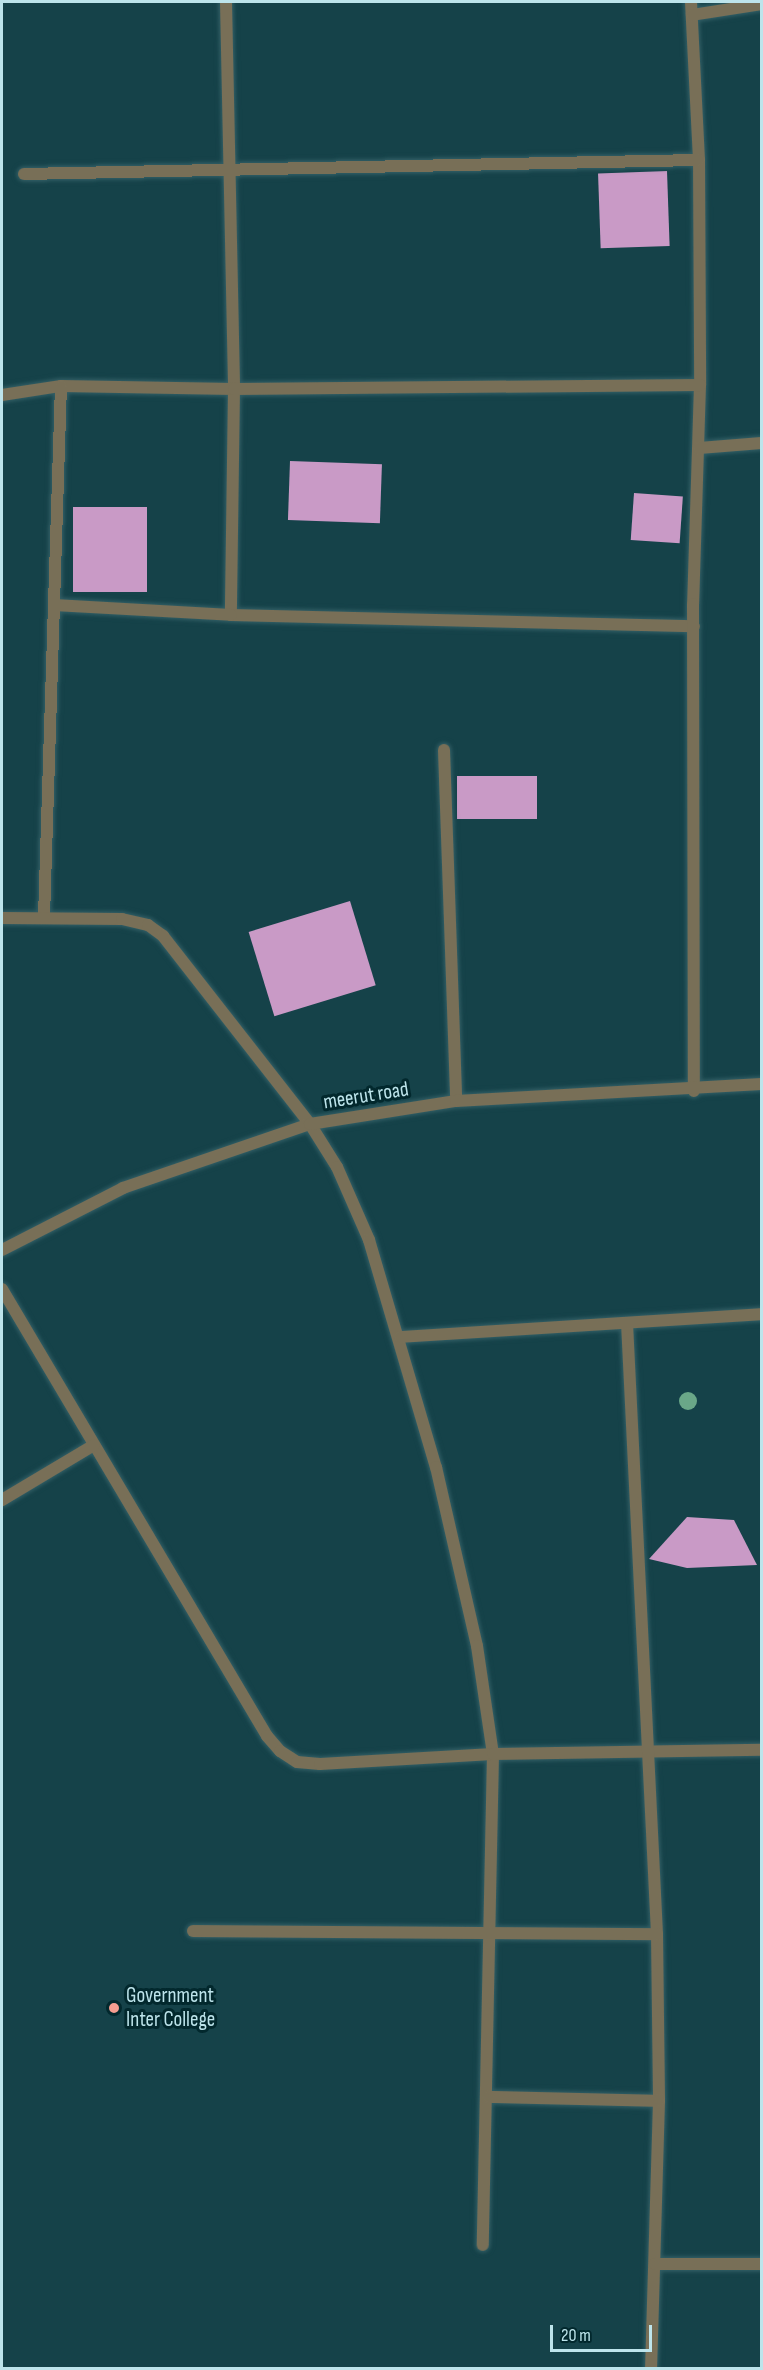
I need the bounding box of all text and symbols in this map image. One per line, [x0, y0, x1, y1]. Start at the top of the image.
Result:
street label: meerut road [321, 1077, 411, 1115]
place label: Government Inter College [126, 1983, 215, 2033]
marker: Government Inter College [107, 2001, 121, 2015]
scale bar [553, 2313, 655, 2351]
text: 20 m [561, 2325, 591, 2346]

